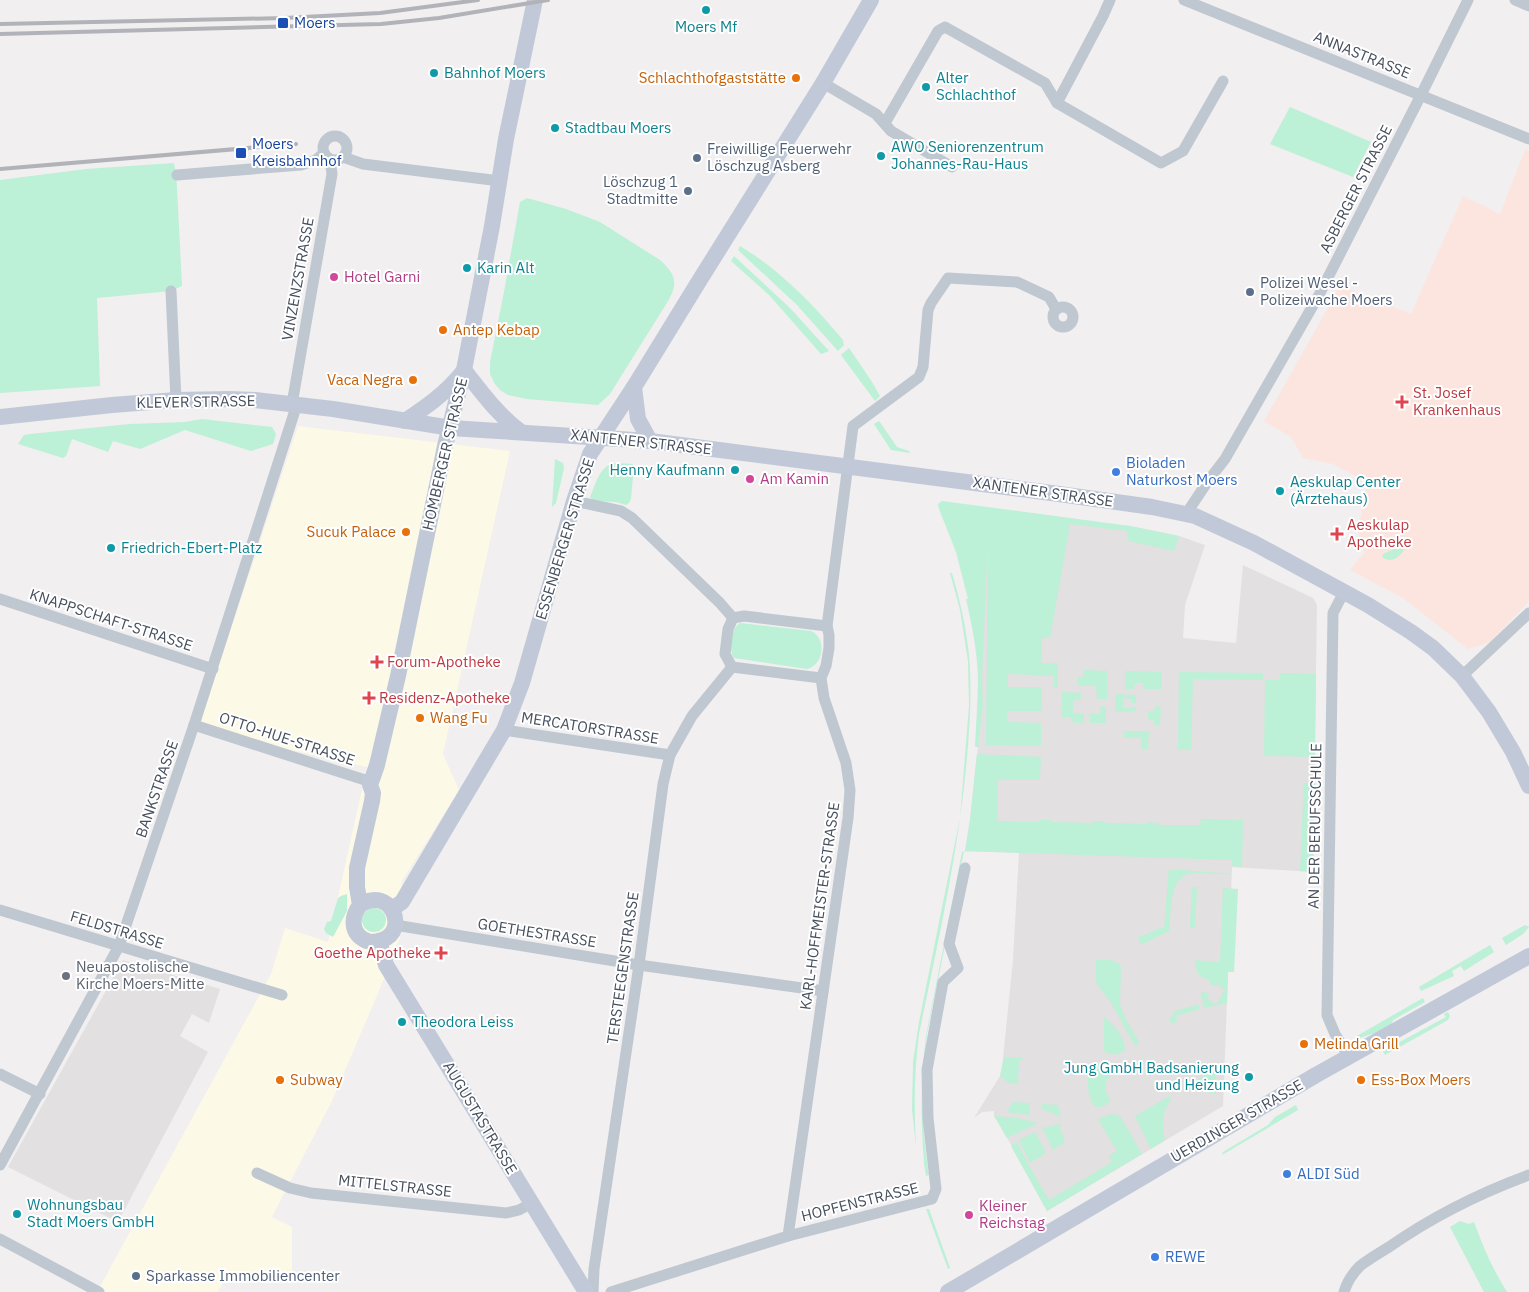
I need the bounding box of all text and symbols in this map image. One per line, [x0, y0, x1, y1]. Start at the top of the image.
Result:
marker: Moers Mf [700, 4, 712, 16]
place label: Moers [294, 13, 336, 32]
marker: Moers [276, 16, 290, 30]
place label: Moers Mf [675, 17, 737, 36]
street label: ANNASTRASSE [1311, 26, 1413, 83]
place label: Bahnhof Moers [444, 63, 546, 82]
marker: Bahnhof Moers [428, 67, 440, 79]
place label: Schlachthofgaststätte [639, 68, 786, 87]
place label: Alter Schlachthof [936, 68, 1016, 104]
marker: Schlachthofgaststätte [790, 72, 802, 84]
marker: Alter Schlachthof [920, 81, 932, 93]
place label: Stadtbau Moers [565, 118, 671, 137]
marker: Stadtbau Moers [549, 122, 561, 134]
street label: ASBERGER STRASSE [1315, 122, 1396, 256]
place label: Moers Kreisbahnhof [252, 134, 342, 170]
place label: AWO Seniorenzentrum Johannes-Rau-Haus [891, 137, 1044, 173]
place label: Freiwillige Feuerwehr Löschzug Asberg [707, 139, 852, 175]
marker: Moers Kreisbahnhof [234, 146, 248, 160]
marker: AWO Seniorenzentrum Johannes-Rau-Haus [875, 150, 887, 162]
marker: Freiwillige Feuerwehr Löschzug Asberg [691, 152, 703, 164]
place label: Löschzug 1 Stadtmitte [603, 172, 678, 208]
marker: Löschzug 1 Stadtmitte [682, 185, 694, 197]
street label: VINZENZSTRASSE [277, 216, 318, 342]
place label: Karin Alt [477, 258, 535, 277]
marker: Karin Alt [461, 262, 473, 274]
place label: Hotel Garni [344, 267, 420, 286]
marker: Hotel Garni [328, 271, 340, 283]
place label: Polizei Wesel - Polizeiwache Moers [1260, 273, 1393, 309]
marker: Polizei Wesel - Polizeiwache Moers [1244, 286, 1256, 298]
place label: Antep Kebap [453, 320, 540, 339]
marker: Antep Kebap [437, 324, 449, 336]
place label: Vaca Negra [327, 370, 403, 389]
marker: Vaca Negra [407, 374, 419, 386]
street label: HOMBERGER STRASSE [418, 376, 471, 532]
place label: St. Josef Krankenhaus [1413, 383, 1501, 419]
street label: KLEVER STRASSE [136, 391, 256, 412]
marker: St. Josef Krankenhaus [1395, 395, 1409, 409]
street label: XANTENER STRASSE [570, 425, 712, 458]
place label: Bioladen Naturkost Moers [1126, 453, 1238, 489]
street label: ESSENBERGER STRASSE [531, 456, 598, 622]
place label: Henny Kaufmann [609, 460, 725, 479]
marker: Henny Kaufmann [729, 464, 741, 476]
marker: Bioladen Naturkost Moers [1110, 466, 1122, 478]
place label: Am Kamin [760, 469, 829, 488]
street label: XANTENER STRASSE [972, 472, 1115, 511]
place label: Aeskulap Center (Ärztehaus) [1290, 472, 1401, 508]
marker: Am Kamin [744, 473, 756, 485]
marker: Aeskulap Center (Ärztehaus) [1274, 485, 1286, 497]
place label: Aeskulap Apotheke [1347, 515, 1412, 551]
place label: Sucuk Palace [307, 522, 396, 541]
marker: Sucuk Palace [400, 526, 412, 538]
marker: Aeskulap Apotheke [1331, 528, 1343, 540]
place label: Friedrich-Ebert-Platz [121, 538, 262, 557]
marker: Friedrich-Ebert-Platz [105, 542, 117, 554]
street label: KNAPPSCHAFT-STRASSE [27, 584, 195, 655]
place label: Forum-Apotheke [387, 652, 501, 671]
marker: Forum-Apotheke [371, 656, 383, 668]
place label: Residenz-Apotheke [379, 688, 510, 707]
marker: Residenz-Apotheke [363, 692, 375, 704]
street label: MERCATORSTRASSE [520, 707, 660, 748]
street label: OTTO-HUE-STRASSE [217, 708, 358, 769]
place label: Wang Fu [430, 708, 488, 727]
marker: Wang Fu [414, 712, 426, 724]
street label: BANKSTRASSE [131, 738, 182, 840]
street label: AN DER BERUFSSCHULE [1304, 743, 1325, 909]
street label: KARL-HOFFMEISTER-STRASSE [795, 801, 844, 1011]
street label: TERSTEEGENSTRASSE [602, 891, 643, 1045]
street label: FELDSTRASSE [68, 906, 166, 953]
street label: GOETHESTRASSE [476, 914, 598, 951]
place label: Goethe Apotheke [314, 943, 431, 962]
marker: Goethe Apotheke [435, 947, 447, 959]
place label: Neuapostolische Kirche Moers-Mitte [76, 957, 205, 993]
marker: Neuapostolische Kirche Moers-Mitte [60, 970, 72, 982]
place label: Theodora Leiss [412, 1012, 514, 1031]
marker: Theodora Leiss [396, 1016, 408, 1028]
place label: Melinda Grill [1314, 1034, 1399, 1053]
marker: Melinda Grill [1298, 1038, 1310, 1050]
street label: AUGUSTASTRASSE [439, 1058, 522, 1178]
place label: Jung GmbH Badsanierung und Heizung [1064, 1058, 1239, 1094]
place label: Subway [290, 1070, 343, 1089]
place label: Ess-Box Moers [1371, 1070, 1471, 1089]
marker: Jung GmbH Badsanierung und Heizung [1243, 1071, 1255, 1083]
marker: Subway [274, 1074, 286, 1086]
marker: Ess-Box Moers [1355, 1074, 1367, 1086]
street label: UERDINGER STRASSE [1167, 1075, 1306, 1166]
place label: ALDI Süd [1297, 1164, 1360, 1183]
marker: ALDI Süd [1281, 1168, 1293, 1180]
street label: MITTELSTRASSE [337, 1170, 453, 1201]
street label: HOPFENSTRASSE [799, 1178, 921, 1225]
place label: Wohnungsbau Stadt Moers GmbH [27, 1195, 155, 1231]
place label: Kleiner Reichstag [979, 1196, 1045, 1232]
marker: Wohnungsbau Stadt Moers GmbH [11, 1208, 23, 1220]
marker: Kleiner Reichstag [963, 1209, 975, 1221]
place label: REWE [1165, 1247, 1205, 1266]
marker: REWE [1149, 1251, 1161, 1263]
place label: Sparkasse Immobiliencenter [146, 1266, 340, 1285]
marker: Sparkasse Immobiliencenter [130, 1270, 142, 1282]

